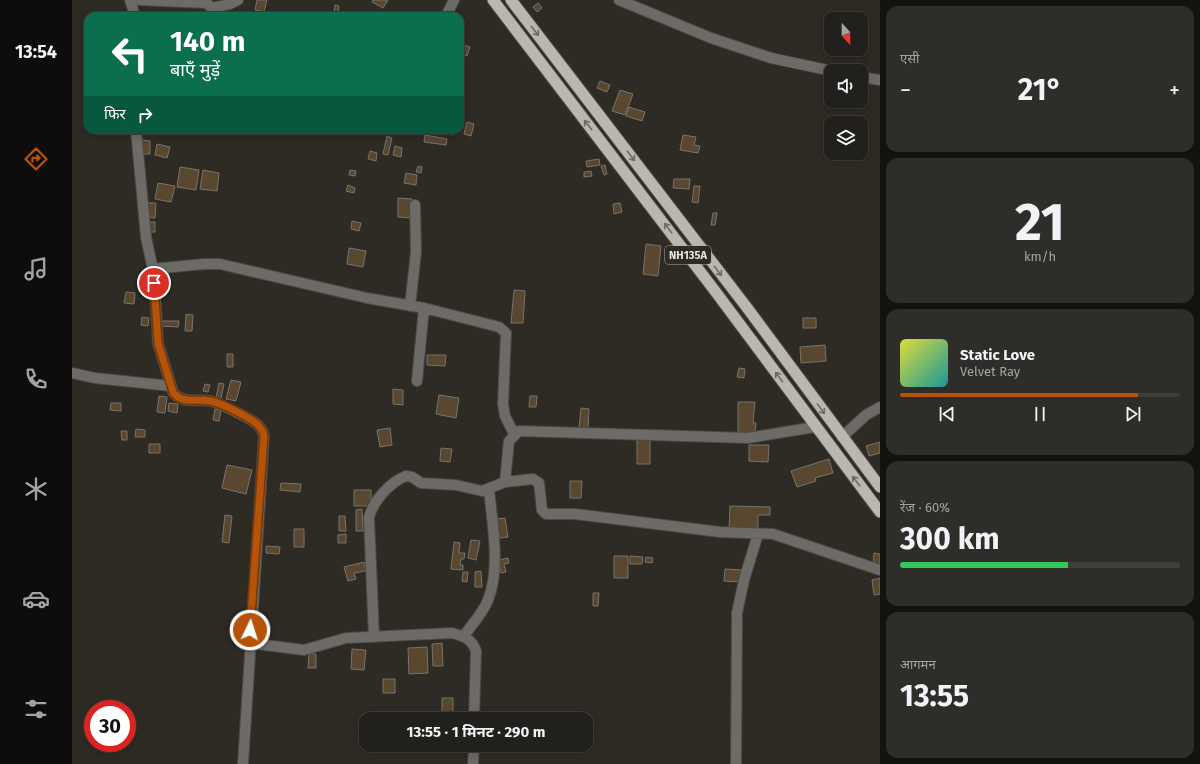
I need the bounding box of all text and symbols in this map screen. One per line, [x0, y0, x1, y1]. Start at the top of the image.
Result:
north arrow [824, 12, 868, 56]
map controls [824, 12, 868, 160]
text: 140 m [170, 25, 246, 58]
one-way arrow [531, 25, 539, 36]
icon: left [104, 28, 156, 80]
text: 13:54 [15, 41, 57, 63]
text: एसी [900, 51, 919, 66]
text: बाएँ मुड़ें [170, 59, 220, 81]
button: sound [824, 64, 868, 108]
text: 21° [1018, 72, 1062, 108]
text: − [900, 77, 911, 104]
text: + [1169, 77, 1180, 104]
icon: right [134, 104, 156, 126]
text: फिर [104, 105, 126, 123]
button: layers [824, 116, 868, 160]
one-way arrow [584, 119, 593, 130]
icon: directions [22, 145, 50, 173]
one-way arrow [627, 151, 635, 162]
text: 21 [1015, 191, 1065, 254]
one-way arrow [663, 222, 672, 233]
road number: NH135A [665, 246, 711, 264]
text: km/h [1024, 249, 1056, 264]
icon: music [22, 255, 50, 283]
one-way arrow [714, 265, 723, 276]
pin [137, 266, 171, 300]
icon: arrive [143, 272, 165, 294]
text: Static Love [960, 346, 1035, 364]
text: Velvet Ray [960, 364, 1020, 379]
icon: phone [22, 365, 50, 393]
one-way arrow [775, 371, 783, 382]
one-way arrow [817, 403, 825, 414]
icon: previous [936, 403, 958, 425]
icon: pause [1029, 403, 1051, 425]
icon: next [1122, 403, 1144, 425]
icon: climate [22, 475, 50, 503]
one-way arrow [852, 476, 861, 487]
text: रेंज · 60% [900, 500, 950, 515]
text: 300 km [900, 521, 1000, 557]
icon: car [22, 585, 50, 613]
position arrow [229, 609, 271, 651]
text: आगमन [900, 657, 936, 672]
text: 13:55 [900, 678, 969, 714]
icon: filters [22, 695, 50, 723]
speed limit sign: 30 [84, 700, 136, 752]
text: 13:55 · 1 मिनट · 290 m [407, 723, 545, 741]

